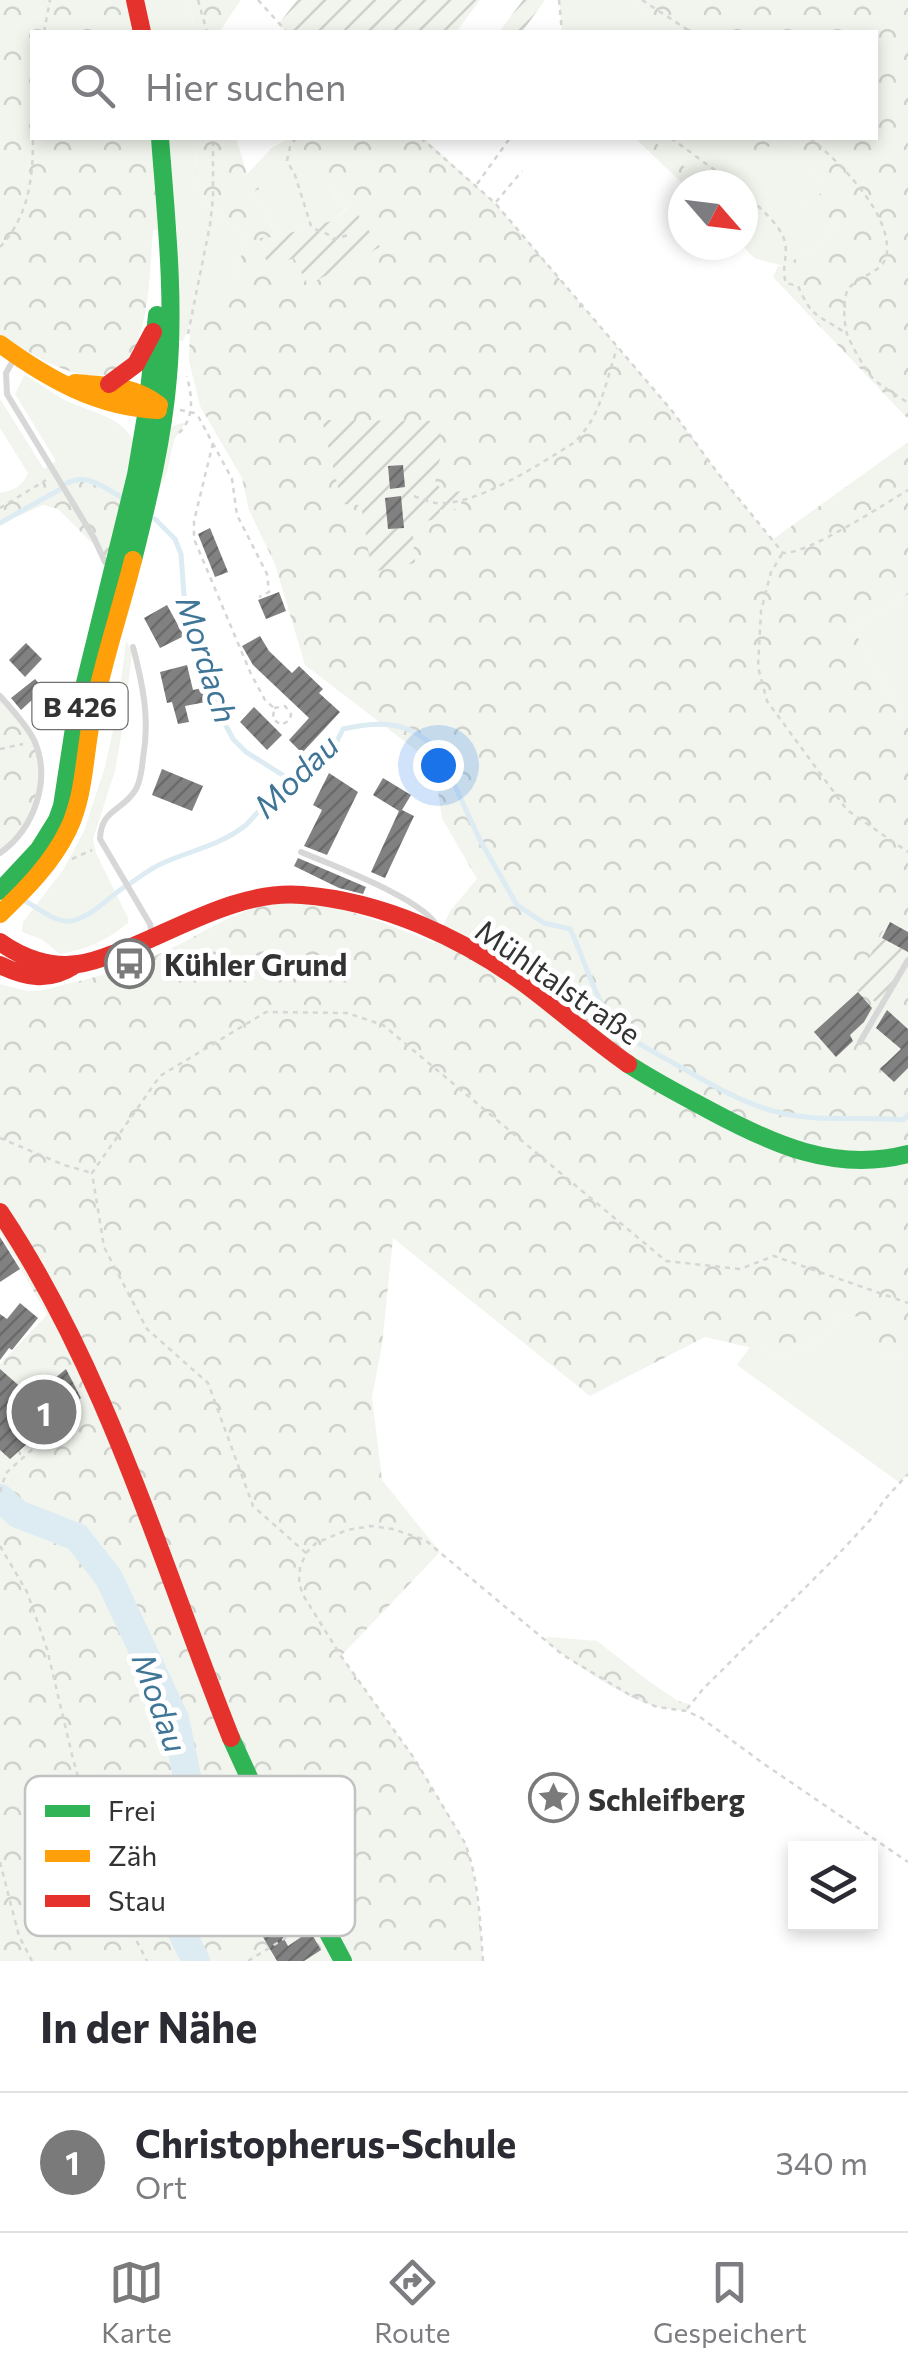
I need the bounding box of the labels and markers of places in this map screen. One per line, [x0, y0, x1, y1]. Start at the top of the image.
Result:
bus stop icon: Kühler Grund [103, 937, 155, 989]
place label: Kühler Grund [164, 945, 347, 982]
pin: 1 [12, 1374, 76, 1450]
place icon: Schleifberg [527, 1772, 579, 1824]
place label: Schleifberg [588, 1780, 745, 1817]

